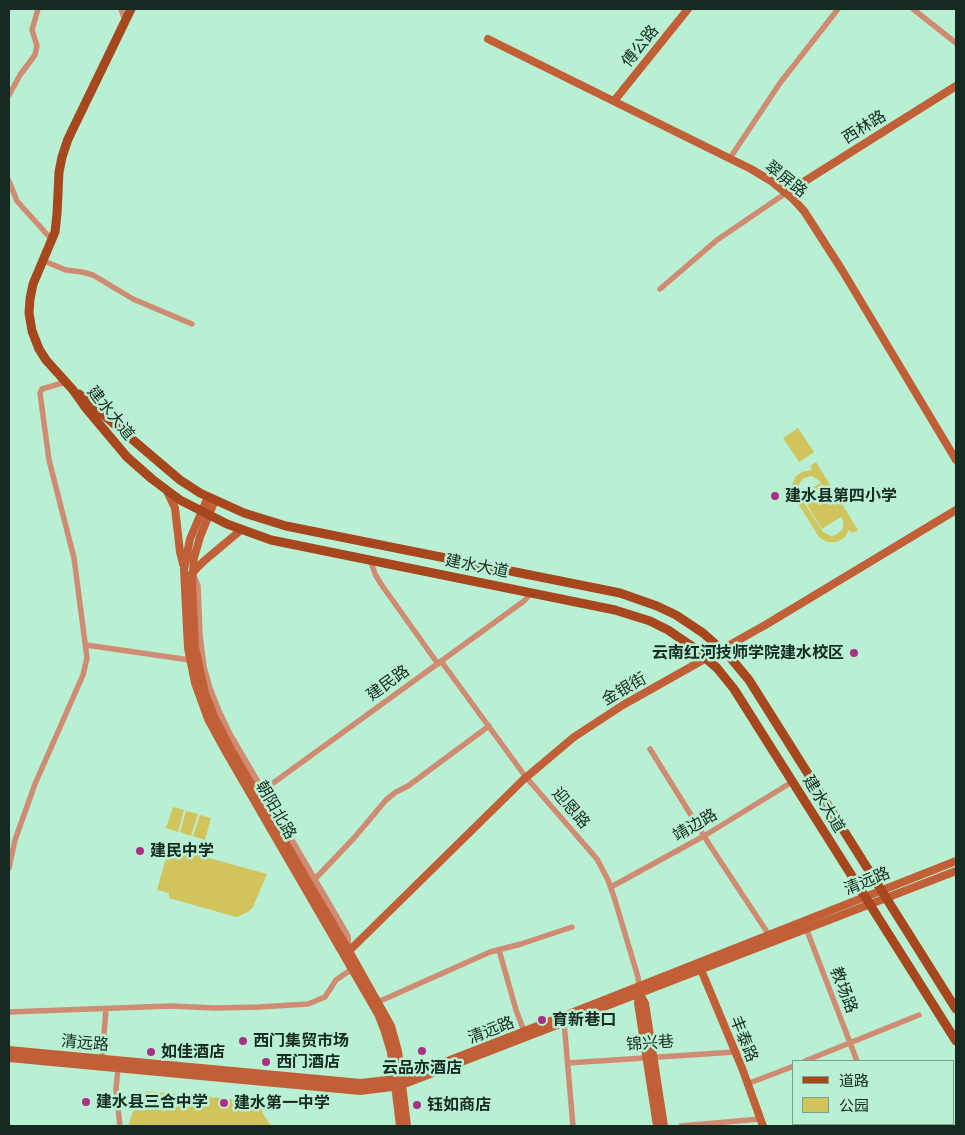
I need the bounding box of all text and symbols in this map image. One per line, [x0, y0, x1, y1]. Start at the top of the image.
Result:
street label: 傅公路 [617, 21, 663, 71]
street label: 西林路 [839, 106, 889, 148]
street label: 翠屏路 [761, 157, 811, 201]
street label: 建水大道 [83, 382, 139, 444]
place label: 建水县第四小学 [785, 486, 897, 506]
marker: 建水县第四小学 [769, 490, 781, 502]
street label: 建水大道 [444, 550, 510, 582]
place label: 云南红河技师学院建水校区 [652, 643, 844, 663]
marker: 云南红河技师学院建水校区 [848, 647, 860, 659]
street label: 建民路 [363, 661, 413, 705]
street label: 金银街 [598, 669, 650, 709]
street label: 建水大道 [799, 772, 849, 836]
street label: 朝阳北路 [252, 777, 300, 843]
street label: 迎恩路 [548, 784, 594, 832]
street label: 靖边路 [669, 805, 721, 845]
place label: 建民中学 [150, 841, 214, 861]
marker: 建民中学 [134, 845, 146, 857]
street label: 清远路 [841, 863, 893, 899]
street label: 教场路 [826, 964, 862, 1016]
place label: 育新巷口 [552, 1010, 616, 1030]
street label: 清远路 [465, 1012, 517, 1048]
street label: 丰泰路 [726, 1013, 762, 1065]
marker: 育新巷口 [536, 1014, 548, 1026]
street label: 清远路 [60, 1031, 110, 1055]
place label: 西门集贸市场 [253, 1031, 349, 1051]
street label: 锦兴巷 [625, 1032, 675, 1054]
marker: 西门集贸市场 [237, 1035, 249, 1047]
place label: 如佳酒店 [161, 1042, 225, 1062]
marker: 云品亦酒店 [416, 1045, 428, 1057]
marker: 如佳酒店 [145, 1046, 157, 1058]
place label: 西门酒店 [276, 1052, 340, 1072]
marker: 西门酒店 [260, 1056, 272, 1068]
place label: 云品亦酒店 [382, 1058, 462, 1078]
legend [792, 1060, 955, 1125]
text: 道路 [839, 1071, 869, 1089]
place label: 建水县三合中学 [96, 1092, 208, 1112]
place label: 建水第一中学 [234, 1093, 330, 1113]
place label: 钰如商店 [427, 1095, 491, 1115]
marker: 建水县三合中学 [80, 1096, 92, 1108]
text: 公园 [839, 1096, 869, 1114]
marker: 建水第一中学 [218, 1097, 230, 1109]
marker: 钰如商店 [411, 1099, 423, 1111]

